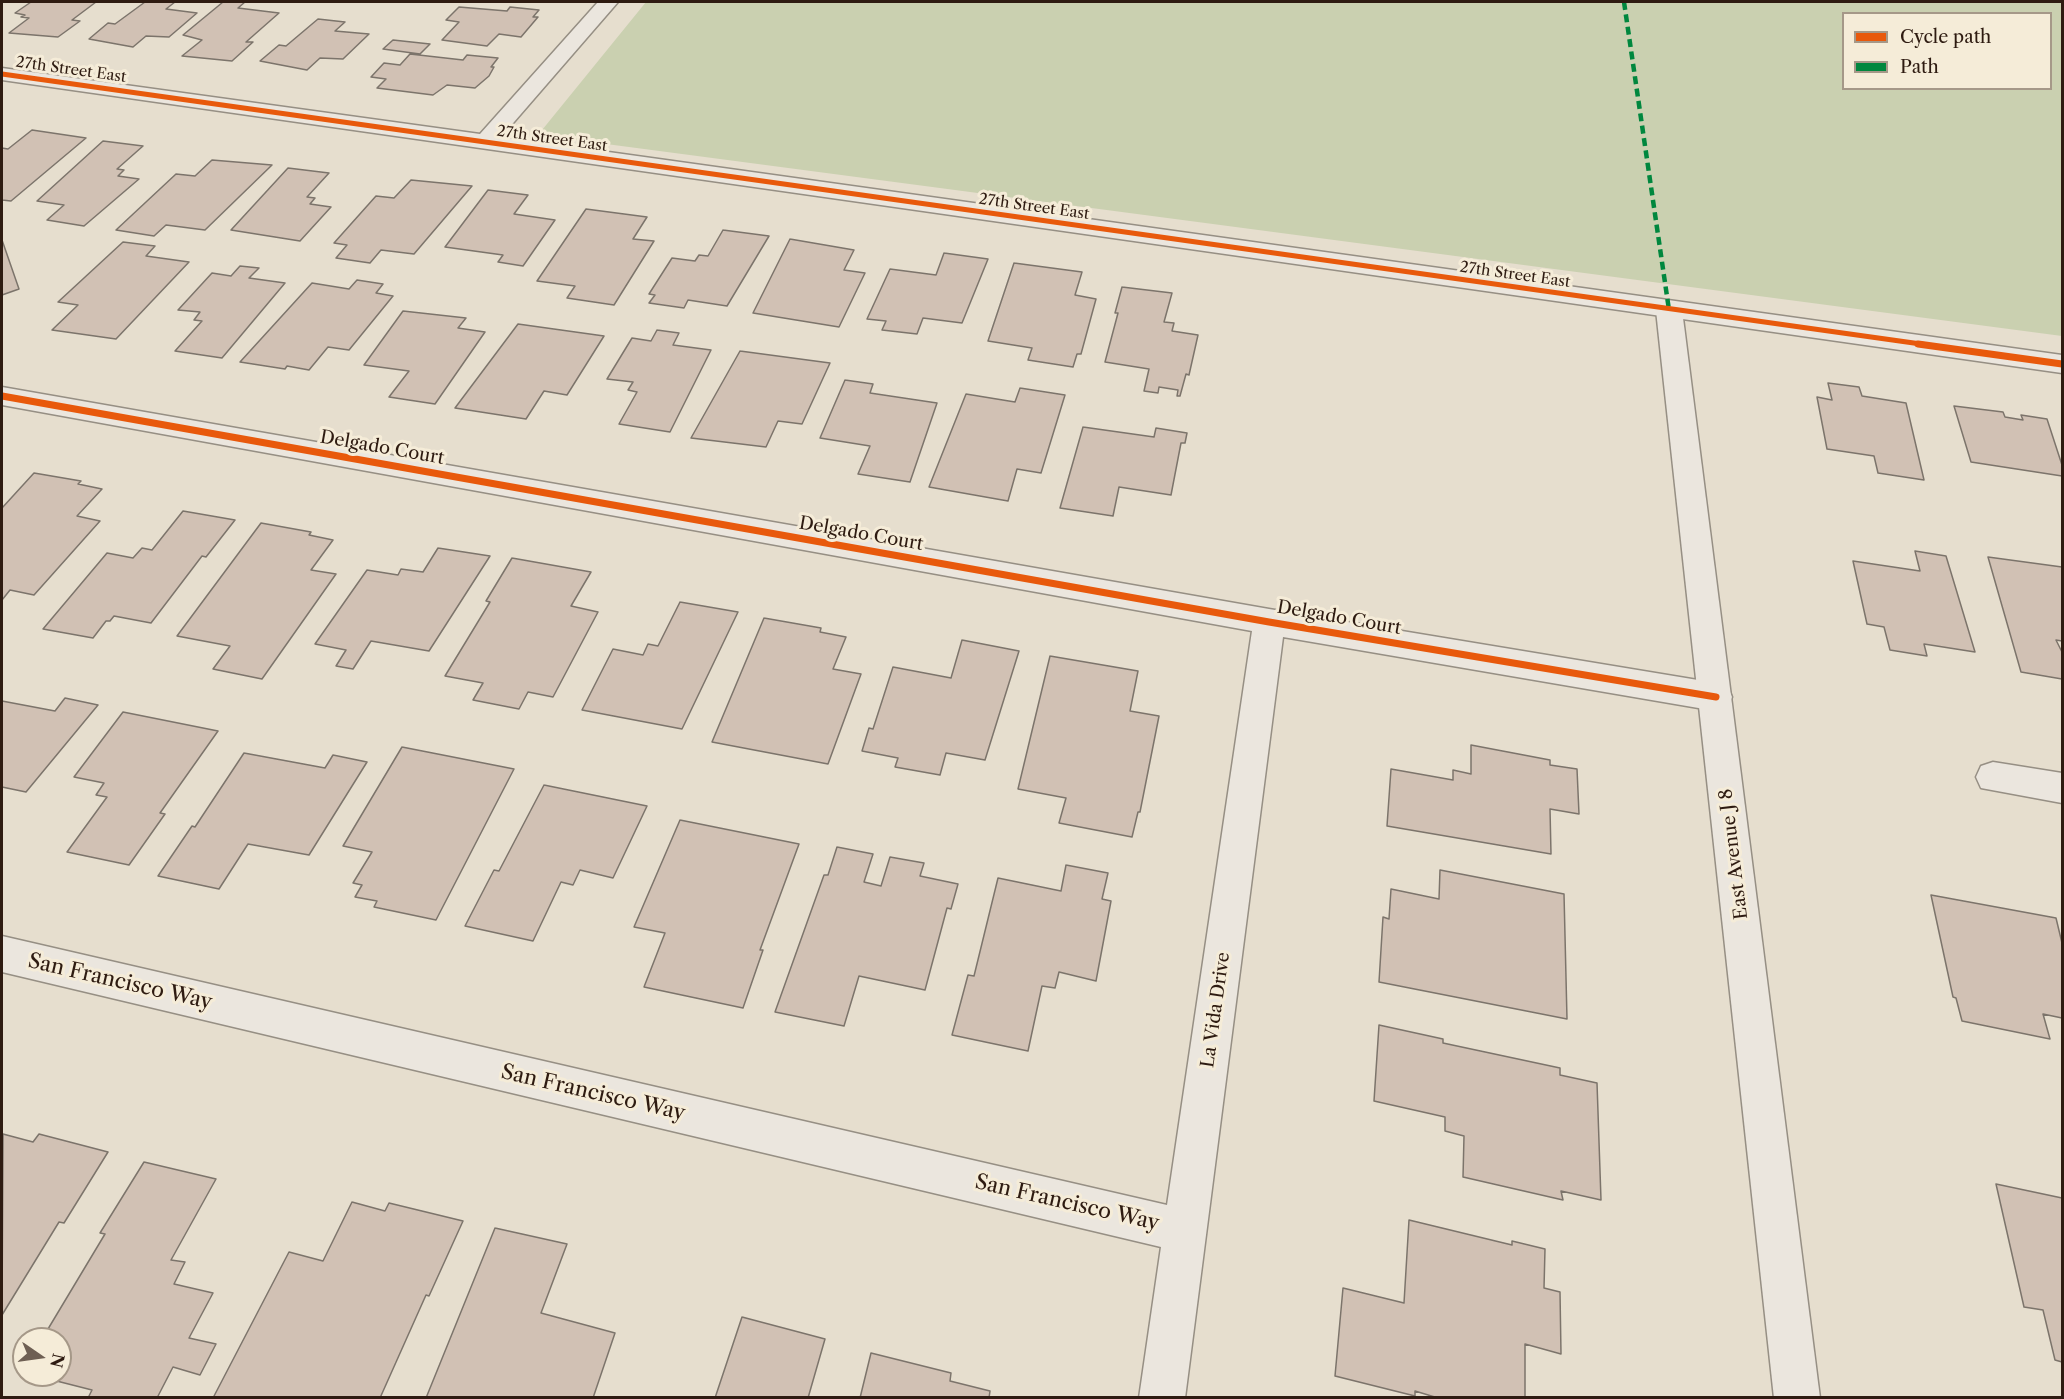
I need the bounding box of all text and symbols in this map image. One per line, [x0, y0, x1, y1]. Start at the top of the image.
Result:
legend [1842, 12, 2052, 90]
text: Cycle path [1900, 26, 1991, 48]
street label: 27th Street East [15, 53, 127, 87]
text: Path [1900, 56, 1939, 78]
street label: 27th Street East [496, 122, 608, 156]
street label: 27th Street East [978, 190, 1090, 224]
street label: 27th Street East [1459, 258, 1571, 292]
street label: Delgado Court [318, 426, 446, 470]
street label: Delgado Court [797, 512, 925, 556]
street label: Delgado Court [1275, 596, 1403, 640]
street label: East Avenue J 8 [1715, 787, 1753, 921]
street label: San Francisco Way [25, 949, 215, 1015]
street label: La Vida Drive [1197, 951, 1235, 1069]
street label: San Francisco Way [498, 1060, 688, 1126]
street label: San Francisco Way [972, 1170, 1162, 1236]
north arrow [12, 1327, 72, 1387]
text: N [46, 1352, 69, 1370]

